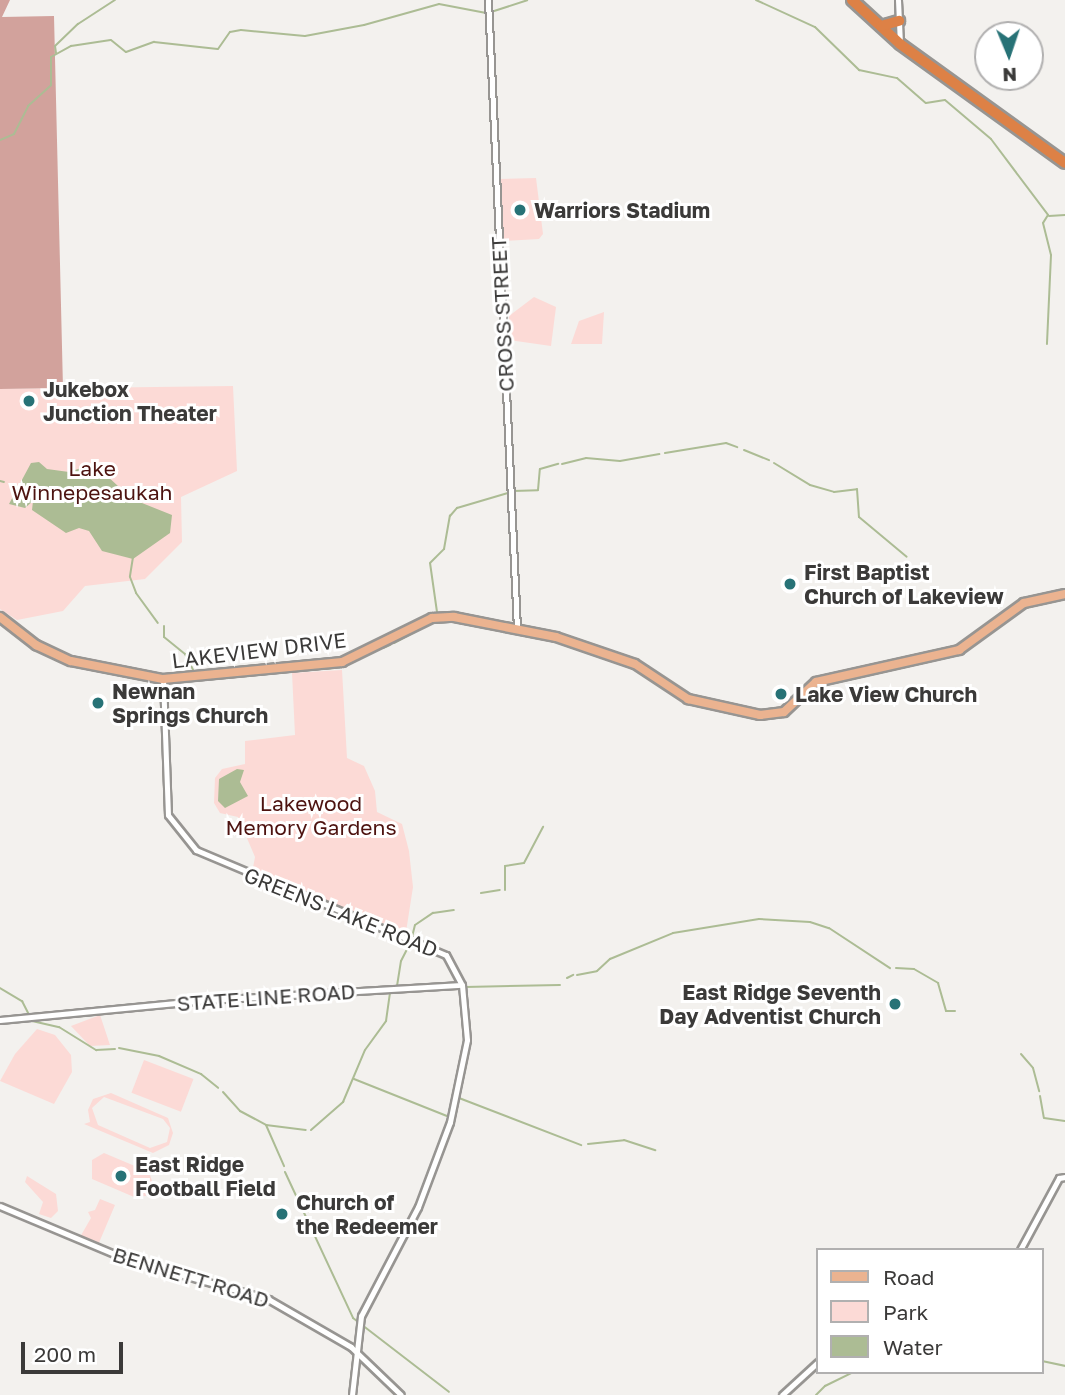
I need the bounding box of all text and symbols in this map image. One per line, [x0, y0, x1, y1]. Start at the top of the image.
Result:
north arrow [974, 21, 1044, 91]
text: N [1002, 64, 1017, 87]
place label: Warriors Stadium [534, 197, 710, 223]
marker: Warriors Stadium [512, 202, 528, 218]
street label: CROSS STREET [485, 236, 519, 392]
place label: Jukebox Junction Theater [43, 376, 217, 426]
marker: Jukebox Junction Theater [21, 393, 37, 409]
park label: Lake Winnepesaukah [11, 455, 173, 505]
place label: First Baptist Church of Lakeview [804, 559, 1004, 609]
marker: First Baptist Church of Lakeview [782, 576, 798, 592]
street label: LAKEVIEW DRIVE [170, 627, 348, 673]
place label: Newnan Springs Church [112, 678, 268, 728]
place label: Lake View Church [795, 681, 977, 707]
marker: Lake View Church [773, 686, 789, 702]
marker: Newnan Springs Church [90, 695, 106, 711]
park label: Lakewood Memory Gardens [225, 790, 397, 840]
street label: GREENS LAKE ROAD [240, 862, 442, 962]
street label: STATE LINE ROAD [176, 978, 356, 1016]
place label: East Ridge Seventh Day Adventist Church [659, 979, 881, 1029]
marker: East Ridge Seventh Day Adventist Church [887, 996, 903, 1012]
place label: East Ridge Football Field [135, 1151, 276, 1201]
marker: East Ridge Football Field [113, 1168, 129, 1184]
place label: Church of the Redeemer [296, 1189, 438, 1239]
marker: Church of the Redeemer [274, 1206, 290, 1222]
street label: BENNETT ROAD [110, 1241, 272, 1313]
legend [816, 1248, 1044, 1374]
text: Road [883, 1264, 934, 1290]
text: Park [883, 1299, 928, 1325]
scale bar [24, 1328, 126, 1372]
text: Water [883, 1334, 943, 1360]
text: 200 m [34, 1341, 96, 1367]

